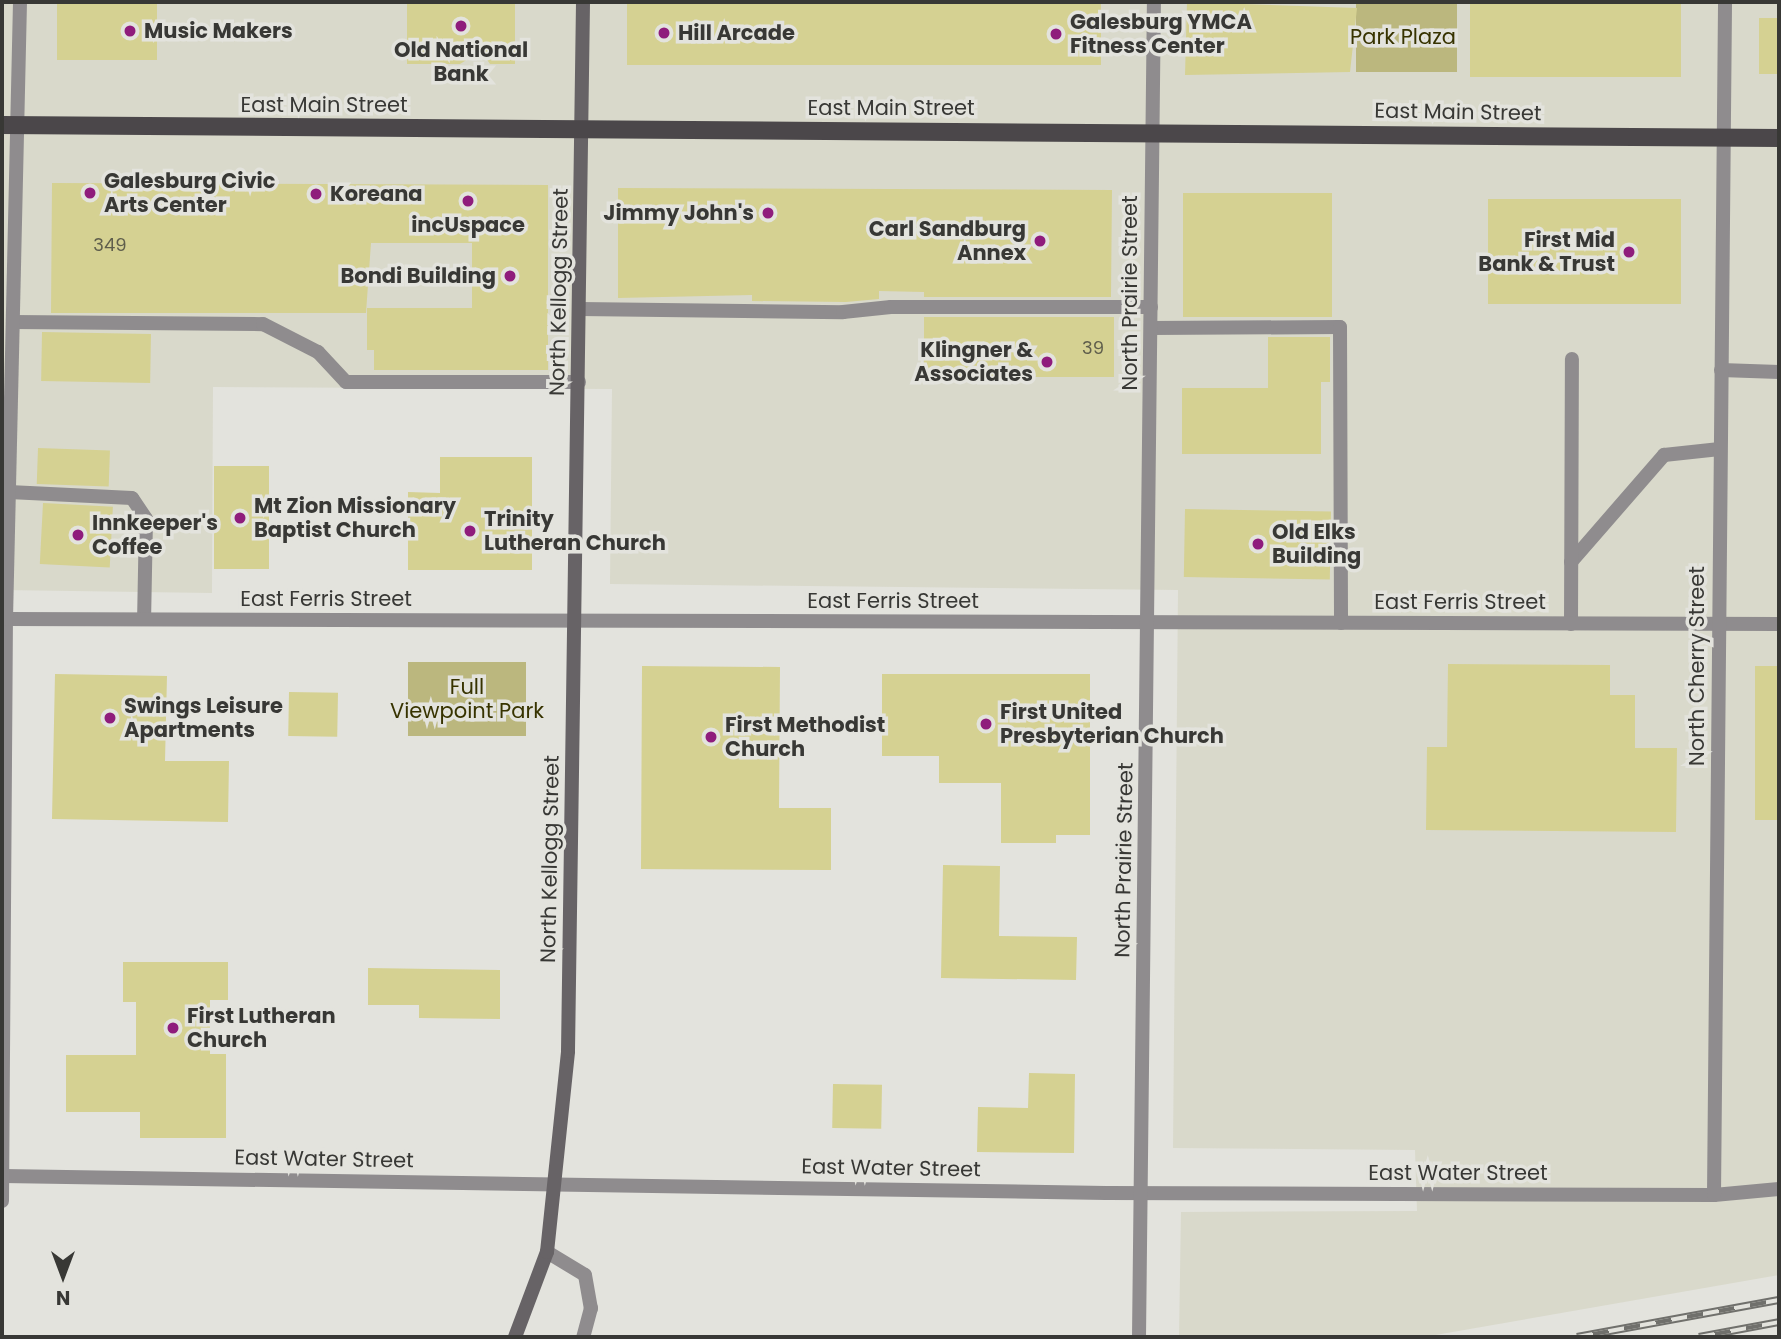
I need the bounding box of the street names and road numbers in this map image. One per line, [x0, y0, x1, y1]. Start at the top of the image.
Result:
street label: East Main Street [240, 92, 408, 118]
street label: East Main Street [807, 95, 975, 121]
street label: East Main Street [1374, 98, 1542, 126]
street label: North Kellogg Street [545, 188, 573, 396]
street label: North Prairie Street [1117, 195, 1143, 391]
street label: North Cherry Street [1684, 566, 1710, 766]
street label: East Ferris Street [240, 586, 412, 612]
street label: East Ferris Street [807, 588, 979, 614]
street label: East Ferris Street [1374, 589, 1546, 615]
street label: North Kellogg Street [536, 755, 564, 963]
street label: North Prairie Street [1110, 762, 1138, 958]
street label: East Water Street [234, 1145, 414, 1173]
street label: East Water Street [801, 1154, 981, 1182]
street label: East Water Street [1368, 1160, 1548, 1186]

